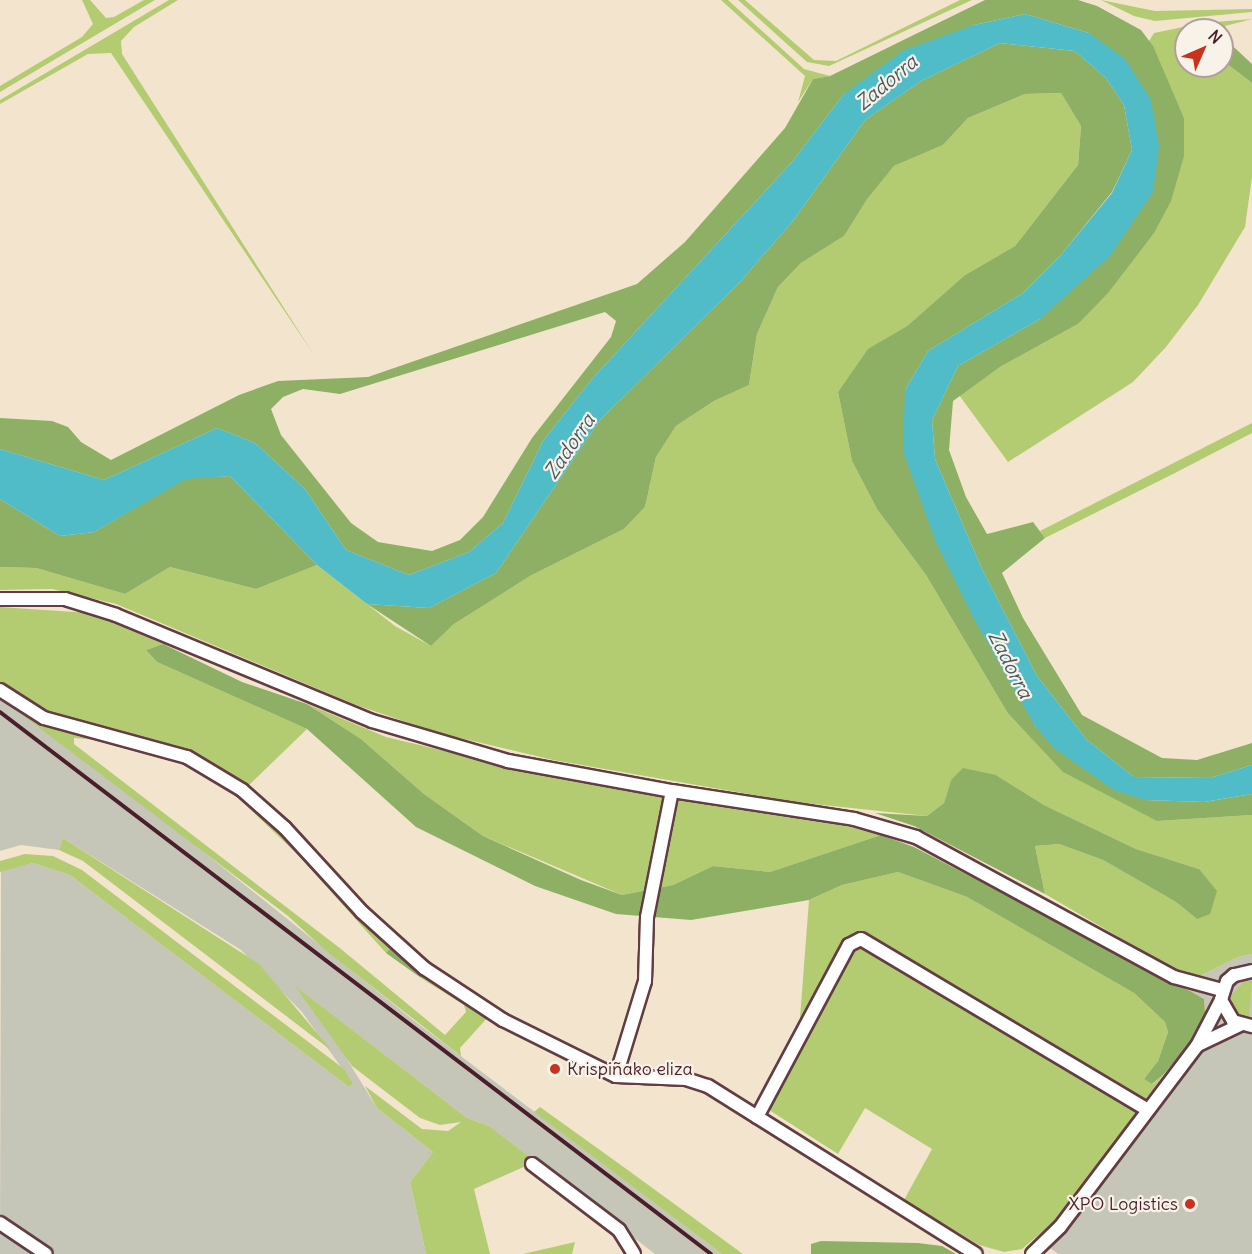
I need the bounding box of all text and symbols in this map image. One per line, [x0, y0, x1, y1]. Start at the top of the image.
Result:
north arrow [1174, 18, 1234, 78]
text: N [1204, 26, 1226, 48]
water label: Zadorra [850, 49, 922, 115]
water label: Zadorra [539, 409, 599, 483]
water label: Zadorra [984, 626, 1038, 702]
place label: Krispiñako eliza [567, 1058, 693, 1080]
marker: Krispiñako eliza [548, 1062, 562, 1076]
place label: XPO Logistics [1068, 1193, 1178, 1215]
marker: XPO Logistics [1183, 1197, 1197, 1211]

